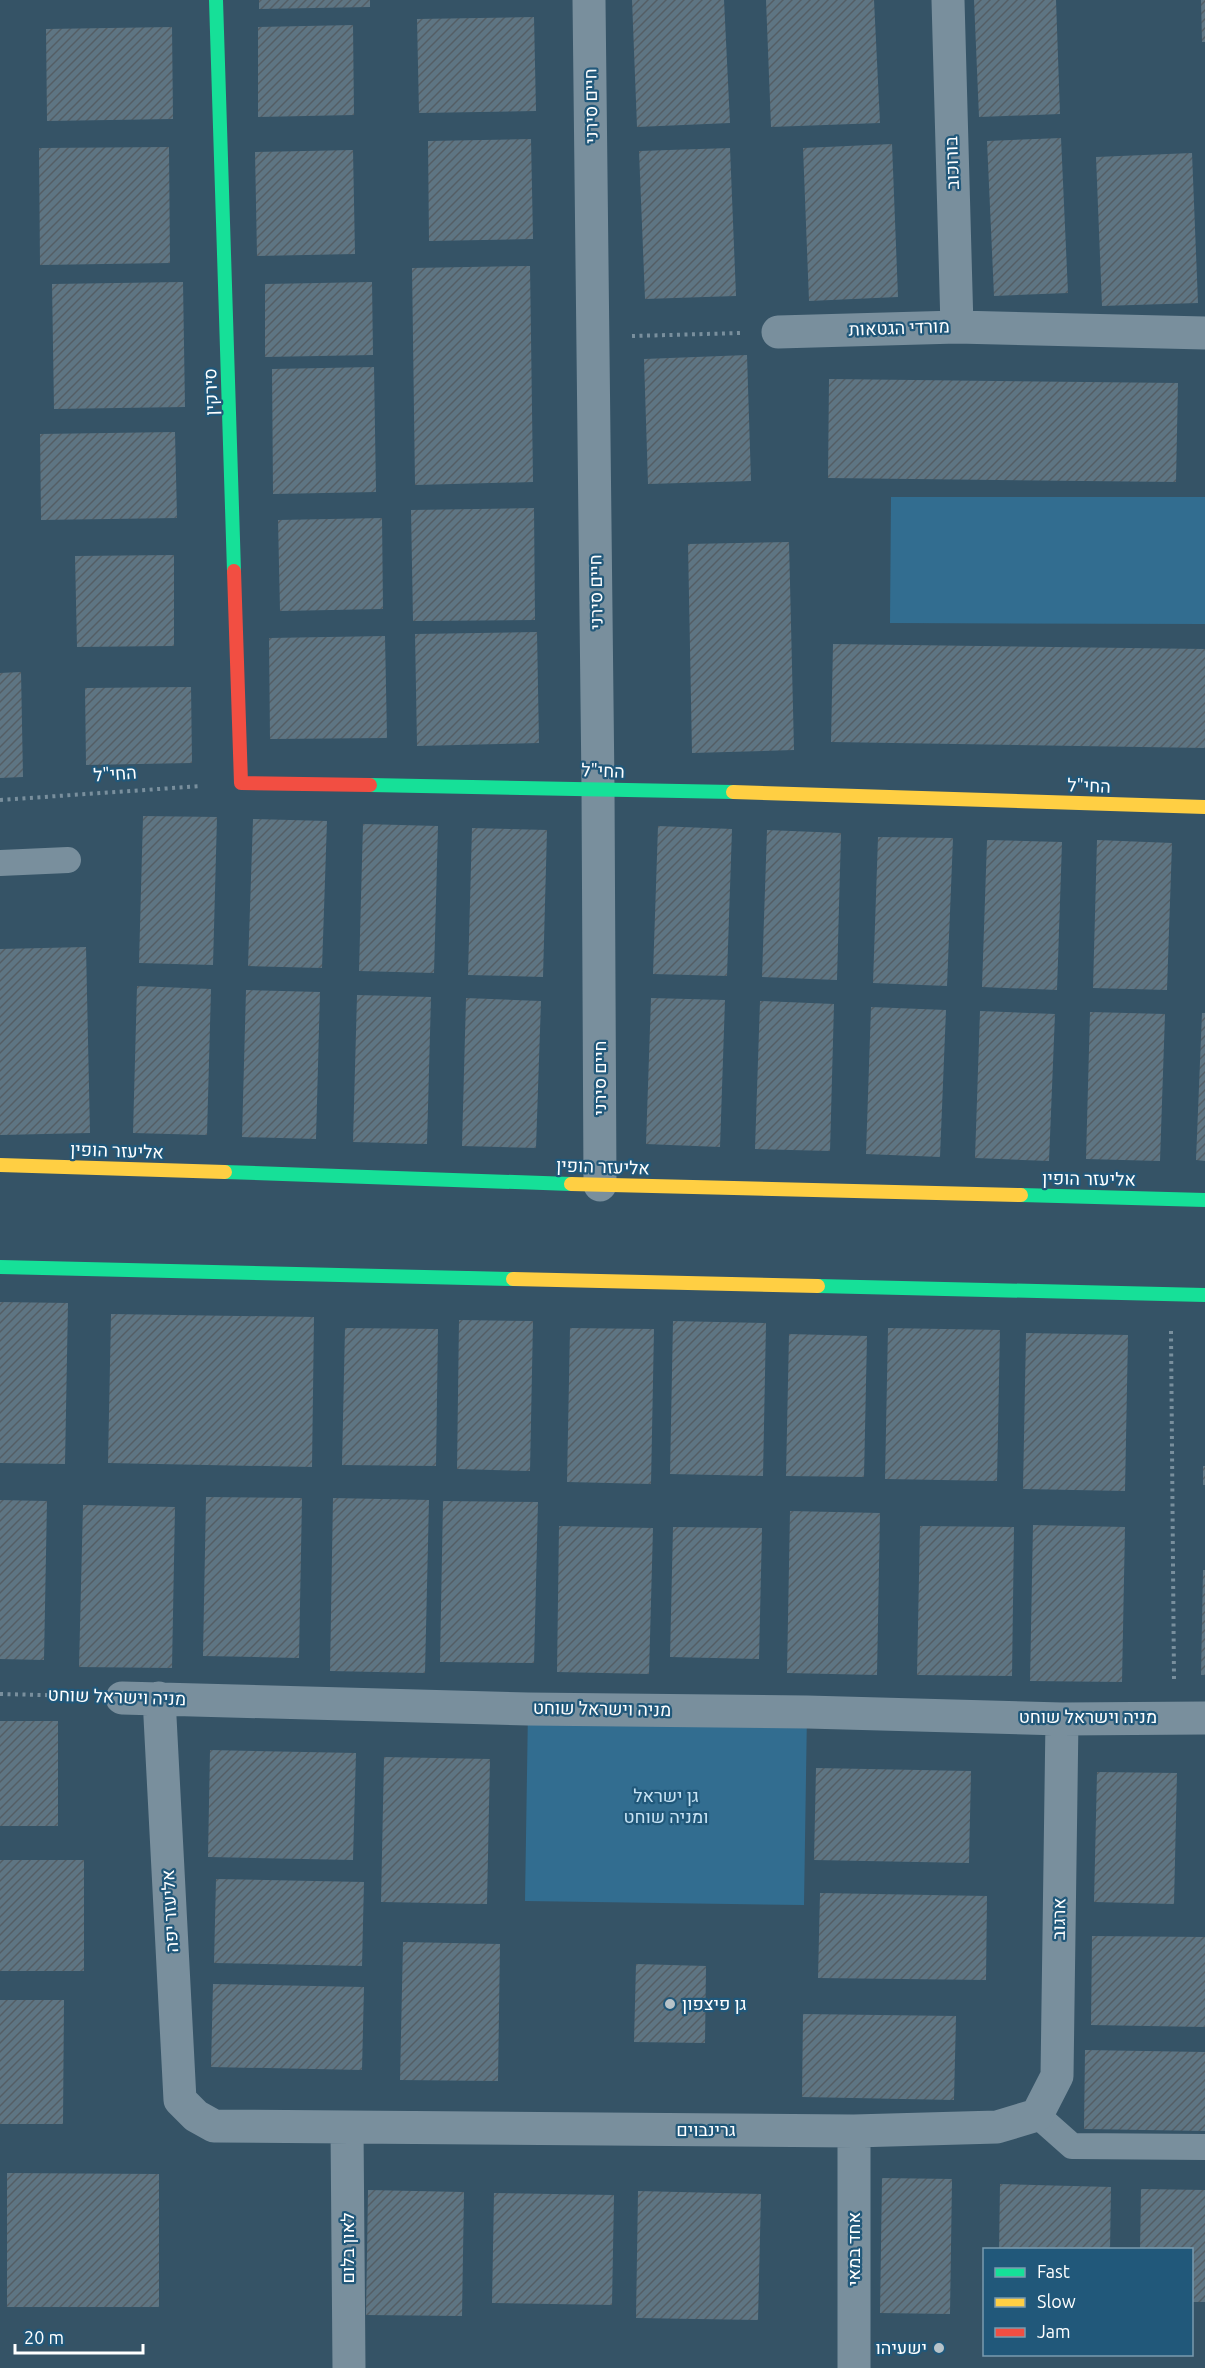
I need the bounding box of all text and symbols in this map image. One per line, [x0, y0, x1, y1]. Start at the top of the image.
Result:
street label: חיים סירני [579, 68, 601, 144]
street label: בורוכוב [940, 135, 962, 190]
street label: מורדי הגטאות [848, 315, 950, 339]
street label: סירקין [199, 368, 222, 416]
street label: חיים סירני [584, 554, 606, 630]
street label: החי"ל [581, 759, 625, 781]
street label: החי"ל [93, 762, 137, 784]
street label: החי"ל [1067, 774, 1111, 796]
street label: חיים סירני [589, 1040, 609, 1116]
street label: אליעזר הופין [70, 1138, 164, 1163]
street label: אליעזר הופין [556, 1154, 650, 1179]
street label: אליעזר הופין [1042, 1167, 1136, 1190]
street label: מניה וישראל שוחט [47, 1684, 187, 1708]
street label: מניה וישראל שוחט [533, 1697, 671, 1719]
street label: מניה וישראל שוחט [1019, 1706, 1157, 1726]
park label: גן ישראל ומניה שוחט [623, 1785, 709, 1826]
street label: אליעזר יפה [157, 1869, 181, 1953]
street label: ארגוב [1048, 1898, 1068, 1940]
place label: גן פיצפון [682, 1993, 747, 2014]
marker: גן פיצפון [663, 1997, 677, 2011]
street label: גרינבוים [676, 2119, 736, 2139]
street label: אחד במאי [843, 2212, 863, 2286]
street label: לאון בלום [337, 2213, 358, 2283]
legend [983, 2248, 1193, 2356]
text: Fast [1037, 2261, 1070, 2281]
text: Slow [1037, 2291, 1076, 2311]
scale bar [15, 2317, 142, 2355]
text: Jam [1037, 2321, 1071, 2341]
text: 20 m [24, 2327, 64, 2347]
place label: ישעיהו [876, 2337, 927, 2357]
marker: ישעיהו [932, 2341, 946, 2355]

